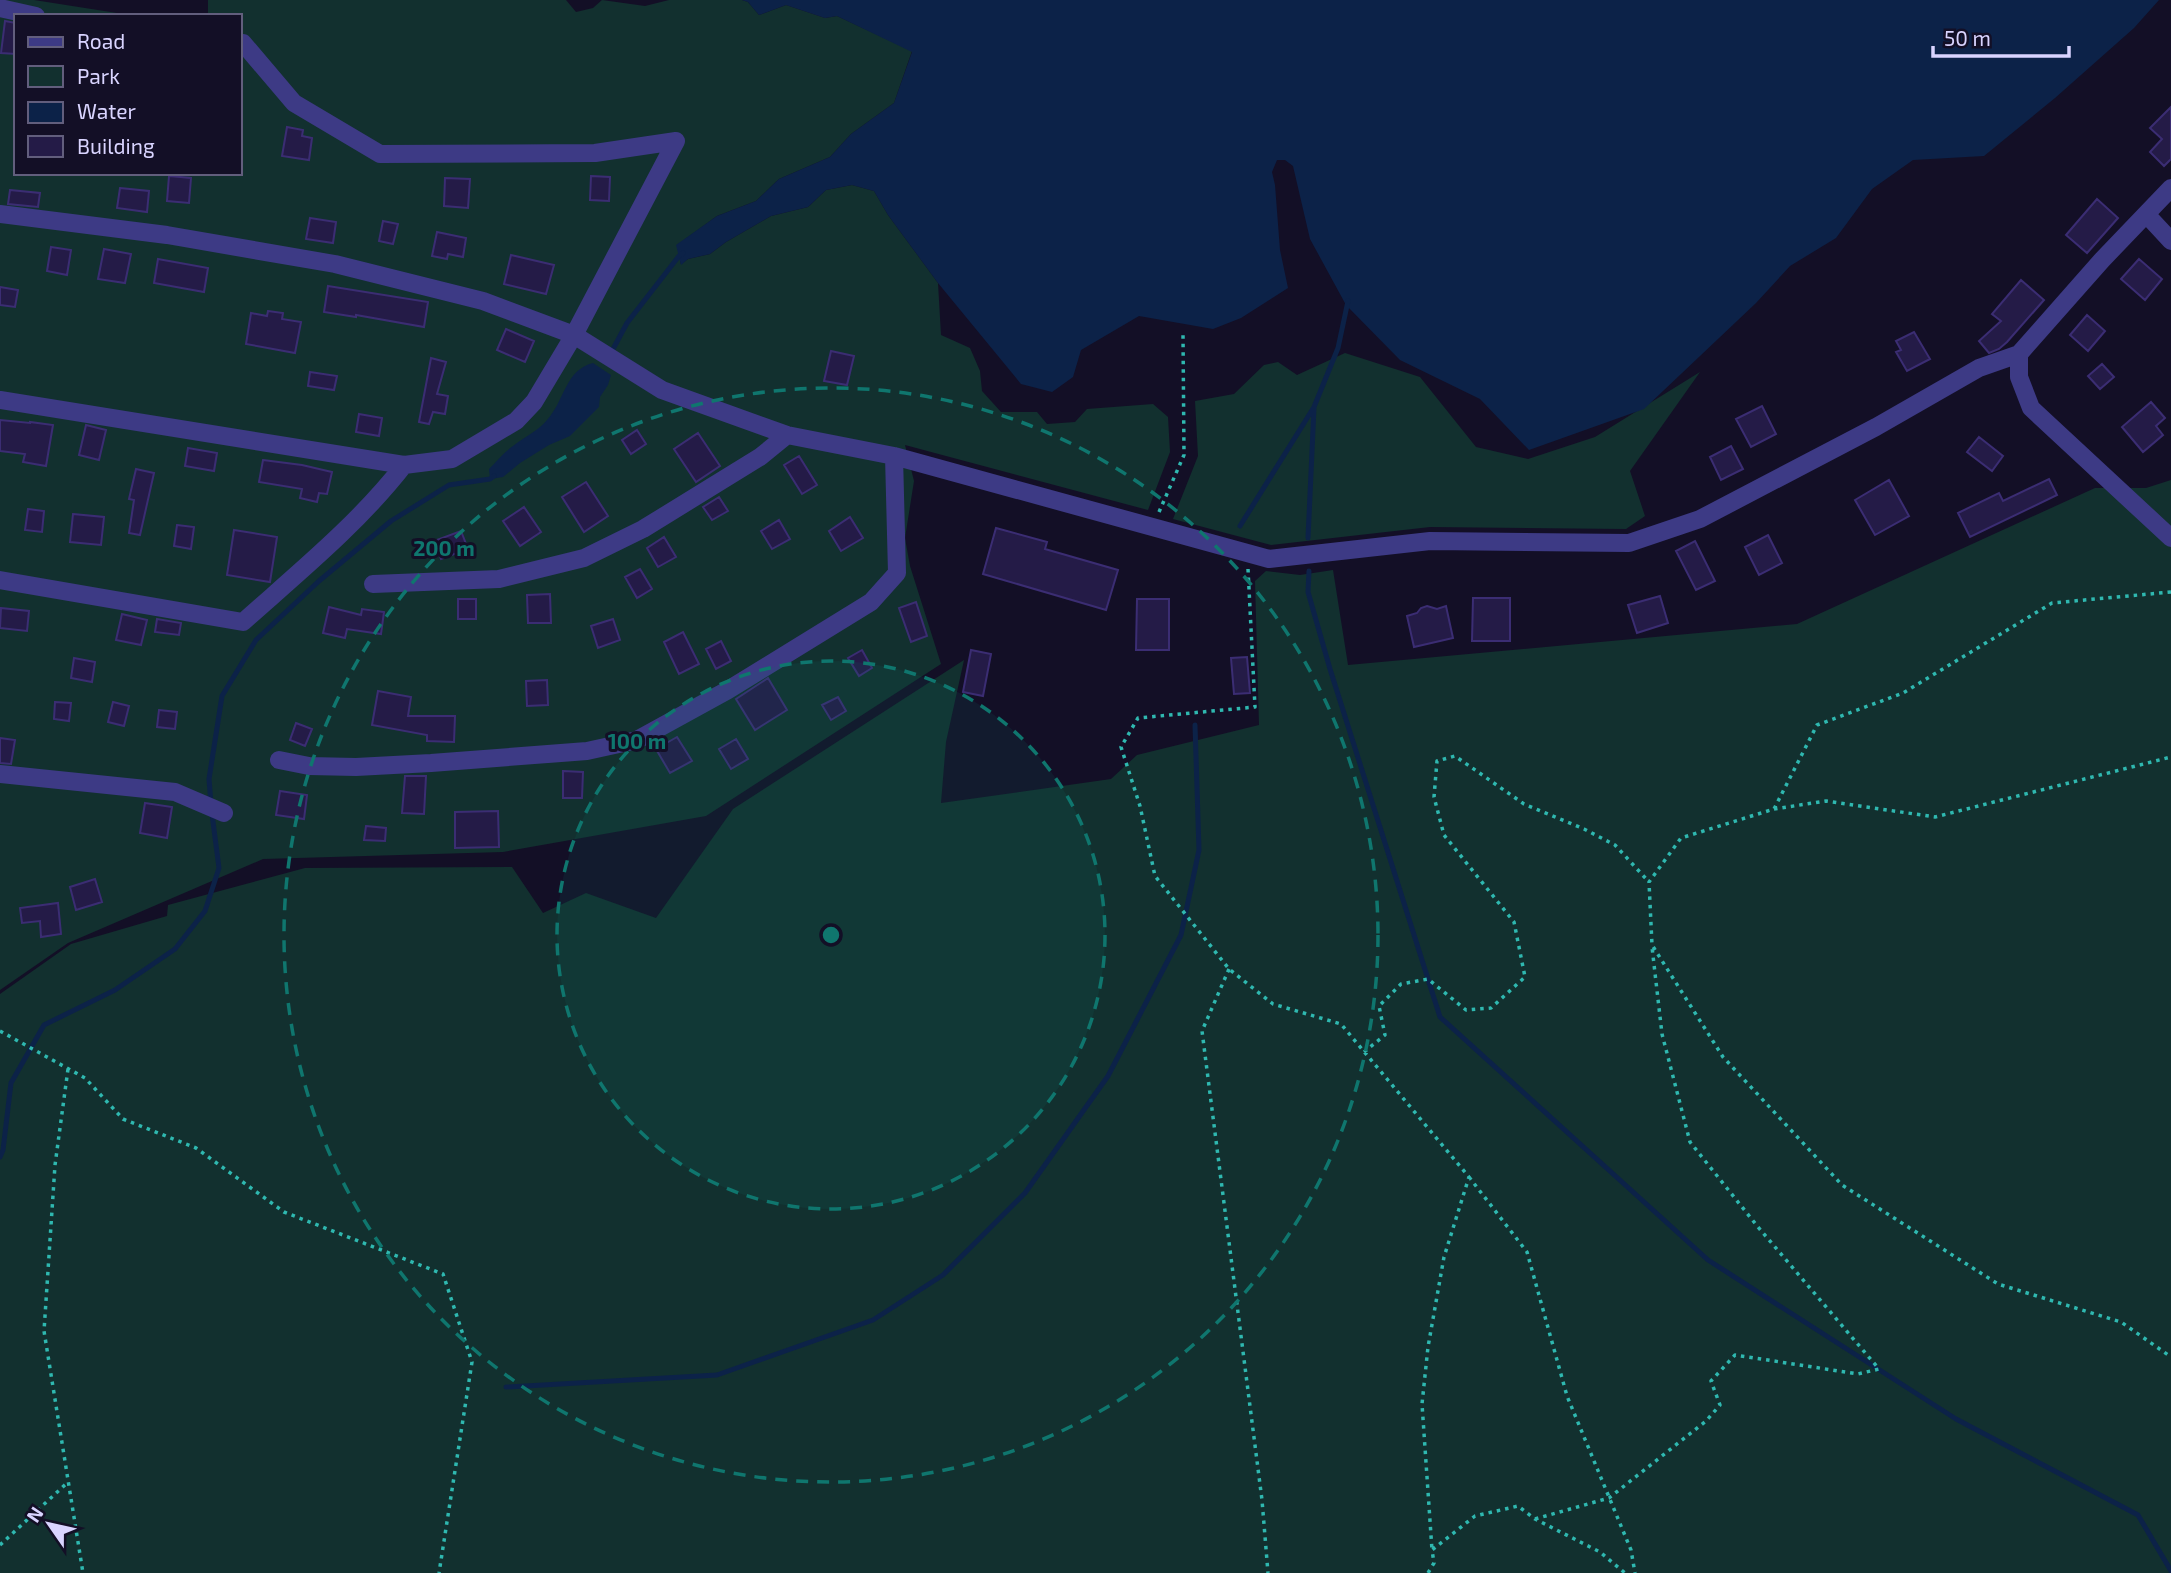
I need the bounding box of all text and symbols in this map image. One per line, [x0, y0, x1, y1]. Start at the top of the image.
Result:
legend [14, 14, 242, 175]
scale bar [1933, 14, 2070, 58]
text: 50 m [1944, 25, 1991, 50]
text: Road [77, 28, 125, 53]
text: Park [77, 63, 120, 88]
text: Water [77, 98, 136, 123]
text: Building [77, 133, 155, 158]
text: 200 m [413, 535, 475, 560]
text: 100 m [608, 728, 666, 753]
centre of rings [819, 923, 843, 947]
north arrow [14, 1489, 84, 1559]
text: N [21, 1502, 48, 1526]

